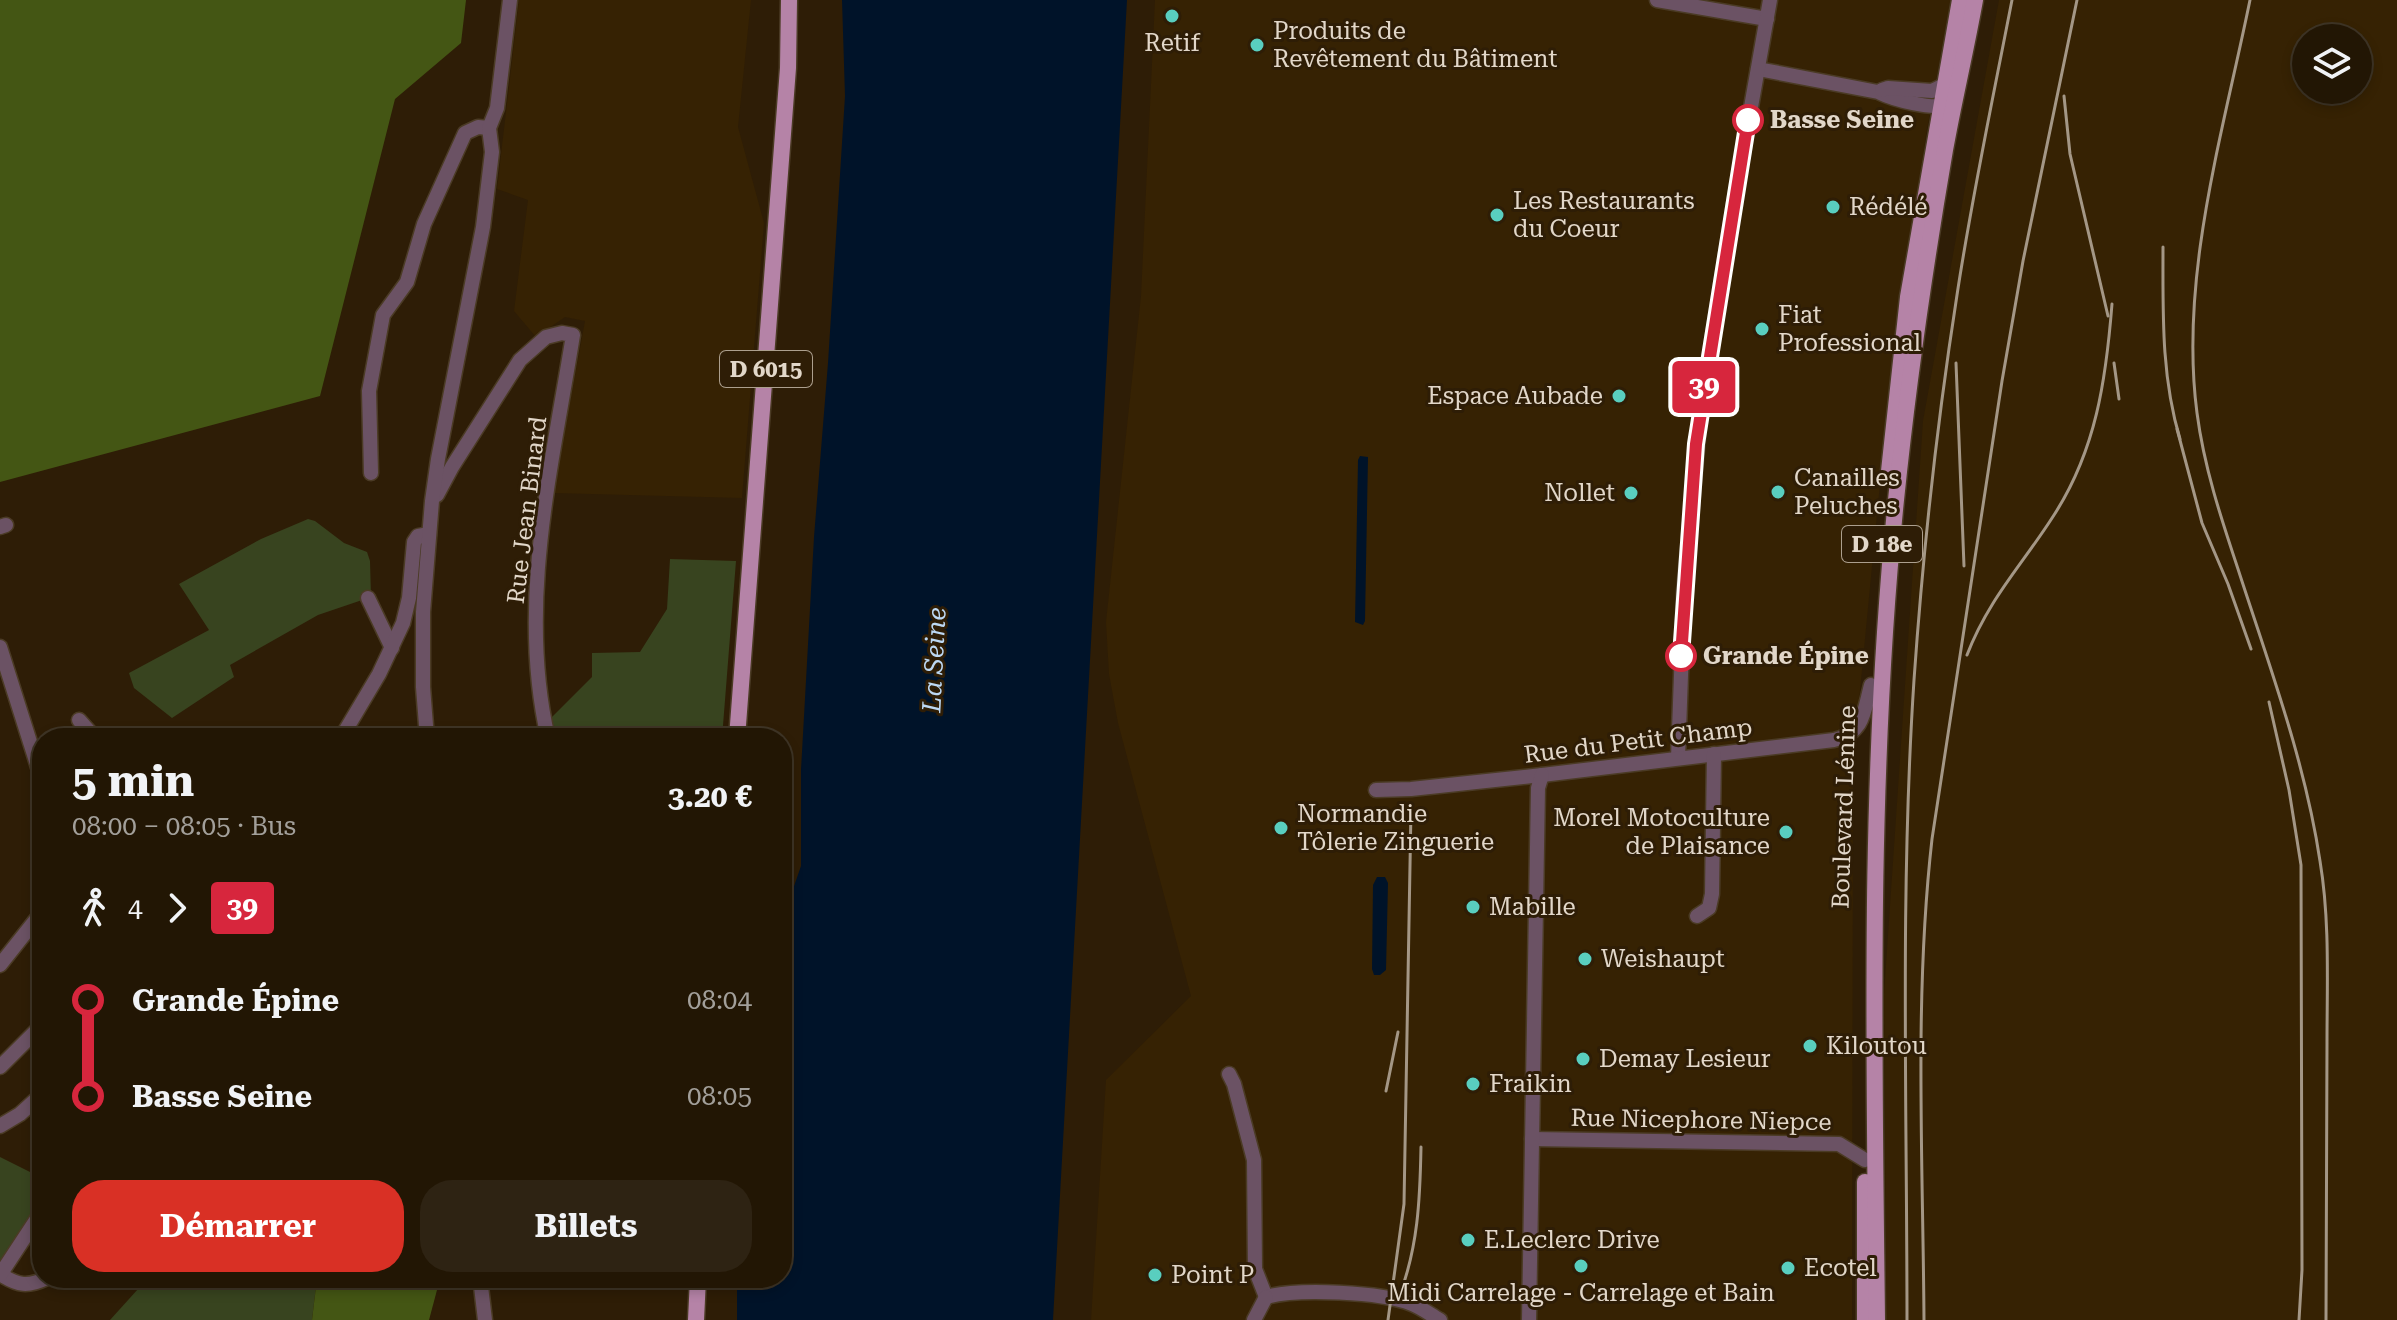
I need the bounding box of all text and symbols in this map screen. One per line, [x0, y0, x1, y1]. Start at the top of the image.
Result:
marker: Retif [1163, 7, 1181, 25]
place label: Produits de Revêtement du Bâtiment [1273, 17, 1558, 73]
map controls [2292, 24, 2372, 104]
button: layers [2292, 24, 2372, 104]
place label: Retif [1144, 29, 1200, 57]
marker: Produits de Revêtement du Bâtiment [1248, 36, 1266, 54]
marker: Basse Seine [1733, 105, 1763, 135]
place label: Basse Seine [1770, 106, 1914, 134]
place label: Les Restaurants du Coeur [1513, 187, 1695, 243]
place label: Rédélé [1849, 193, 1928, 221]
marker: Rédélé [1824, 198, 1842, 216]
marker: Les Restaurants du Coeur [1488, 206, 1506, 224]
place label: Fiat Professional [1778, 301, 1921, 357]
marker: Fiat Professional [1753, 320, 1771, 338]
road number: D 6015 [720, 351, 812, 387]
line badge: 39 [1668, 361, 1740, 413]
text: 39 [1688, 370, 1720, 403]
place label: Espace Aubade [1427, 382, 1603, 410]
marker: Espace Aubade [1610, 387, 1628, 405]
street label: Rue Jean Binard [502, 415, 552, 605]
place label: Canailles Peluches [1794, 464, 1900, 520]
place label: Nollet [1544, 479, 1615, 507]
marker: Canailles Peluches [1769, 483, 1787, 501]
marker: Nollet [1622, 484, 1640, 502]
road number: D 18e [1842, 526, 1922, 562]
water label: La Seine [916, 607, 952, 714]
place label: Grande Épine [1703, 640, 1869, 670]
marker: Grande Épine [1666, 641, 1696, 671]
street label: Boulevard Lénine [1826, 705, 1862, 909]
street label: Rue du Petit Champ [1522, 713, 1754, 769]
text: 5 min [72, 755, 194, 807]
text: 3.20 € [668, 779, 752, 814]
place label: Normandie Tôlerie Zinguerie [1297, 800, 1494, 856]
place label: Morel Motoculture de Plaisance [1553, 804, 1770, 860]
text: 08:00 – 08:05 · Bus [72, 811, 296, 841]
marker: Normandie Tôlerie Zinguerie [1272, 819, 1290, 837]
marker: Morel Motoculture de Plaisance [1777, 823, 1795, 841]
icon: walk [72, 886, 116, 930]
icon: forward [155, 886, 199, 930]
text: 39 [227, 891, 258, 924]
text: 4 [128, 893, 143, 923]
place label: Mabille [1489, 893, 1576, 921]
marker: Mabille [1464, 898, 1482, 916]
place label: Weishaupt [1601, 945, 1725, 973]
marker: Weishaupt [1576, 950, 1594, 968]
text: Grande Épine [132, 983, 339, 1018]
text: 08:04 [687, 985, 752, 1015]
place label: Kiloutou [1826, 1032, 1927, 1060]
marker: Kiloutou [1801, 1037, 1819, 1055]
place label: Demay Lesieur [1599, 1045, 1771, 1073]
marker: Demay Lesieur [1574, 1050, 1592, 1068]
place label: Fraikin [1489, 1070, 1572, 1098]
marker: Fraikin [1464, 1075, 1482, 1093]
text: Basse Seine [132, 1079, 312, 1114]
text: 08:05 [687, 1081, 752, 1111]
street label: Rue Nicephore Niepce [1570, 1104, 1832, 1136]
button: Démarrer [72, 1180, 404, 1272]
button: Billets [420, 1180, 752, 1272]
place label: E.Leclerc Drive [1484, 1226, 1660, 1254]
marker: E.Leclerc Drive [1459, 1231, 1477, 1249]
place label: Ecotel [1804, 1254, 1877, 1282]
marker: Midi Carrelage - Carrelage et Bain [1572, 1257, 1590, 1275]
marker: Ecotel [1779, 1259, 1797, 1277]
place label: Point P [1171, 1261, 1254, 1289]
marker: Point P [1146, 1266, 1164, 1284]
place label: Midi Carrelage - Carrelage et Bain [1387, 1279, 1775, 1307]

